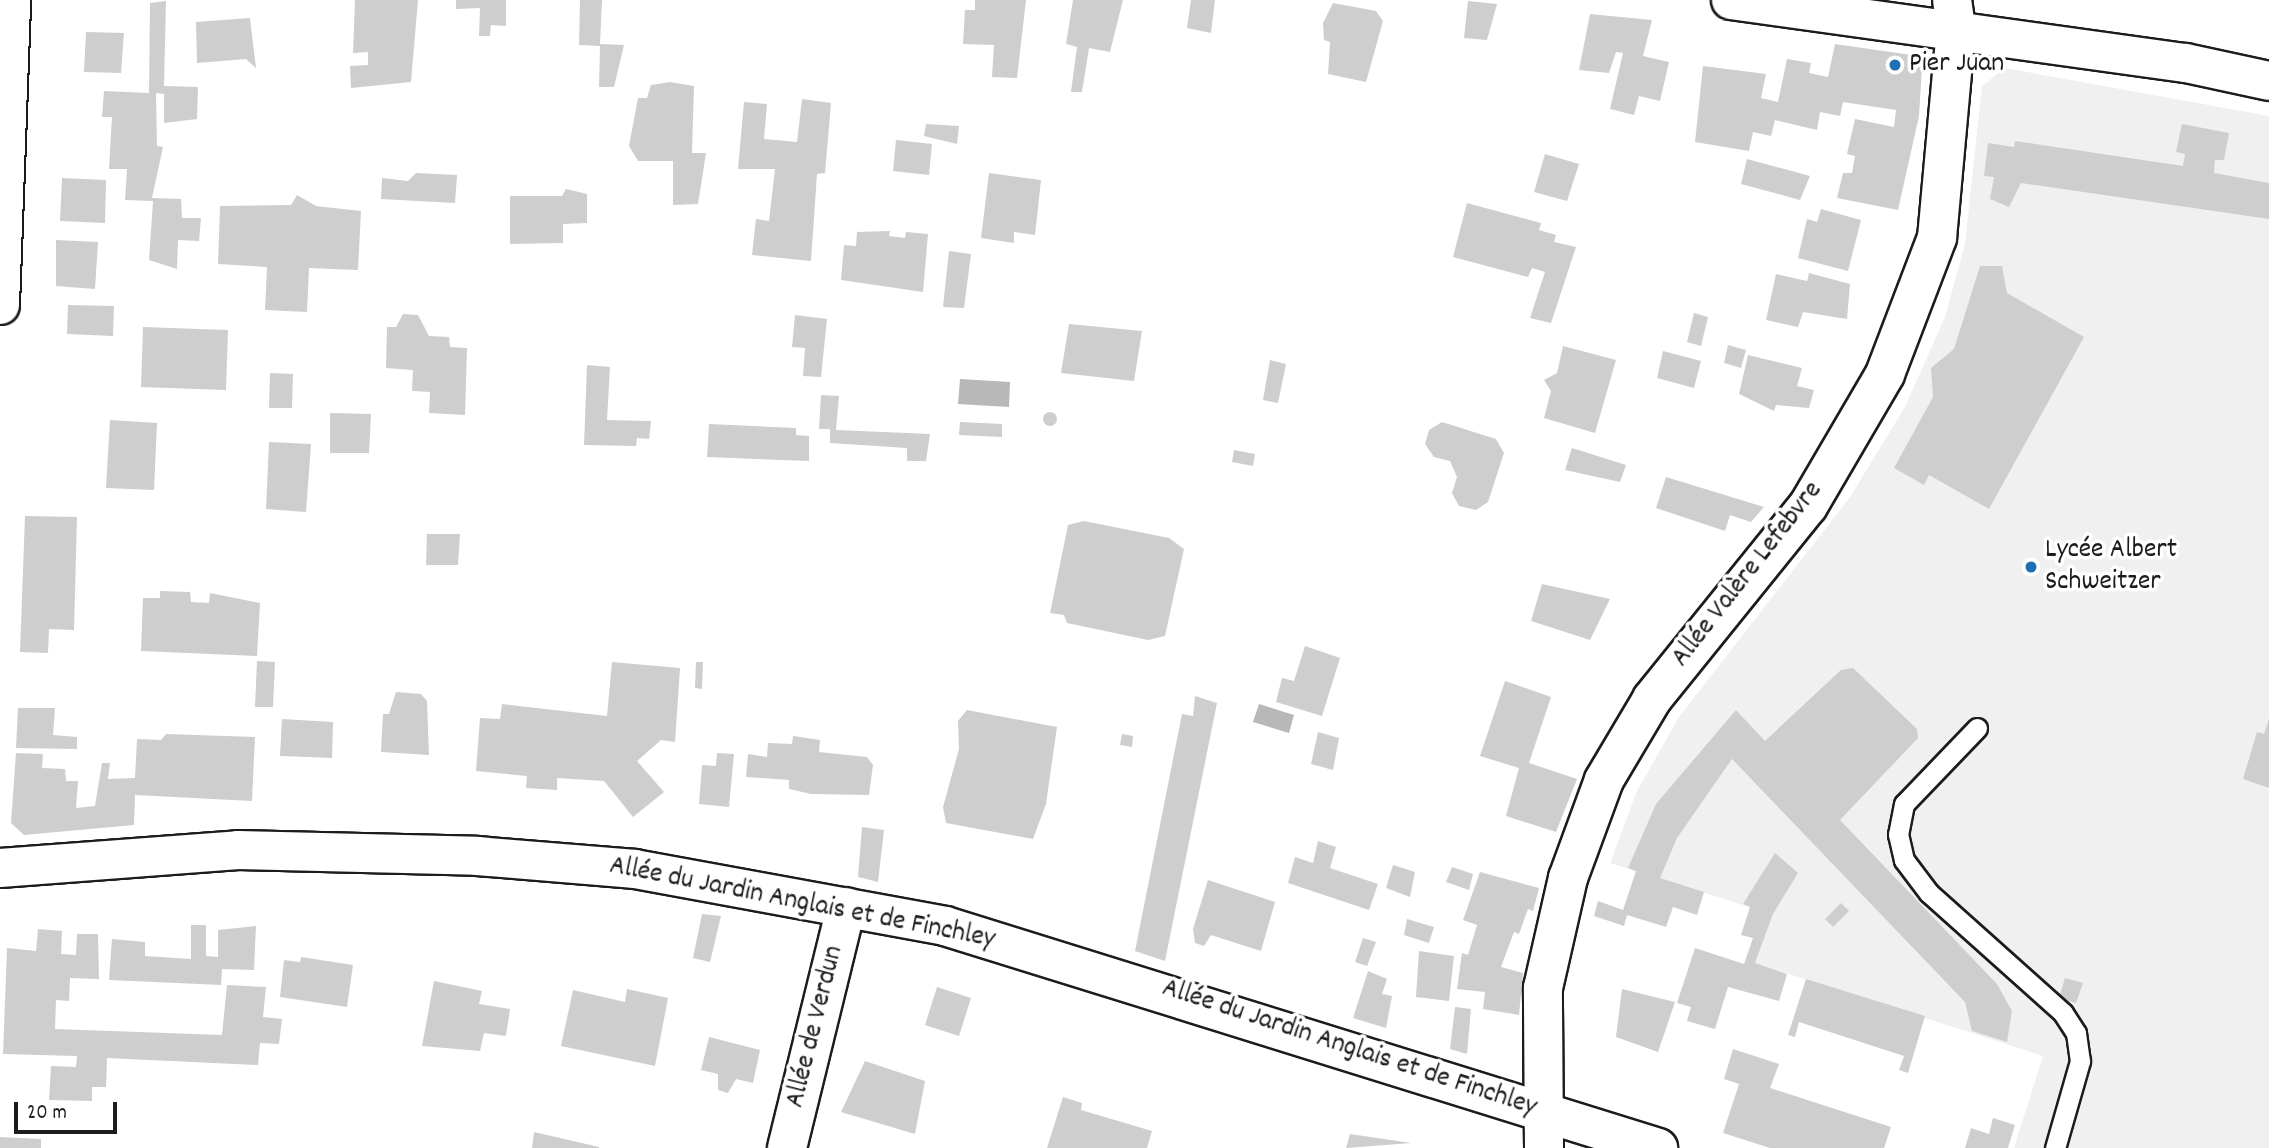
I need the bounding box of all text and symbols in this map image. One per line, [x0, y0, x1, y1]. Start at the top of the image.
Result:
place label: Pier Juan [1909, 48, 2004, 82]
marker: Pier Juan [1887, 57, 1903, 73]
street label: Allée Valère Lefebvre [1665, 475, 1831, 675]
place label: Lycée Albert Schweitzer [2045, 534, 2177, 600]
marker: Lycée Albert Schweitzer [2023, 559, 2039, 575]
street label: Allée du Jardin Anglais et de Finchley [606, 850, 998, 958]
street label: Allée de Verdun [780, 943, 852, 1111]
street label: Allée du Jardin Anglais et de Finchley [1157, 972, 1541, 1126]
scale bar [18, 1088, 121, 1132]
text: 20 m [27, 1099, 67, 1129]

